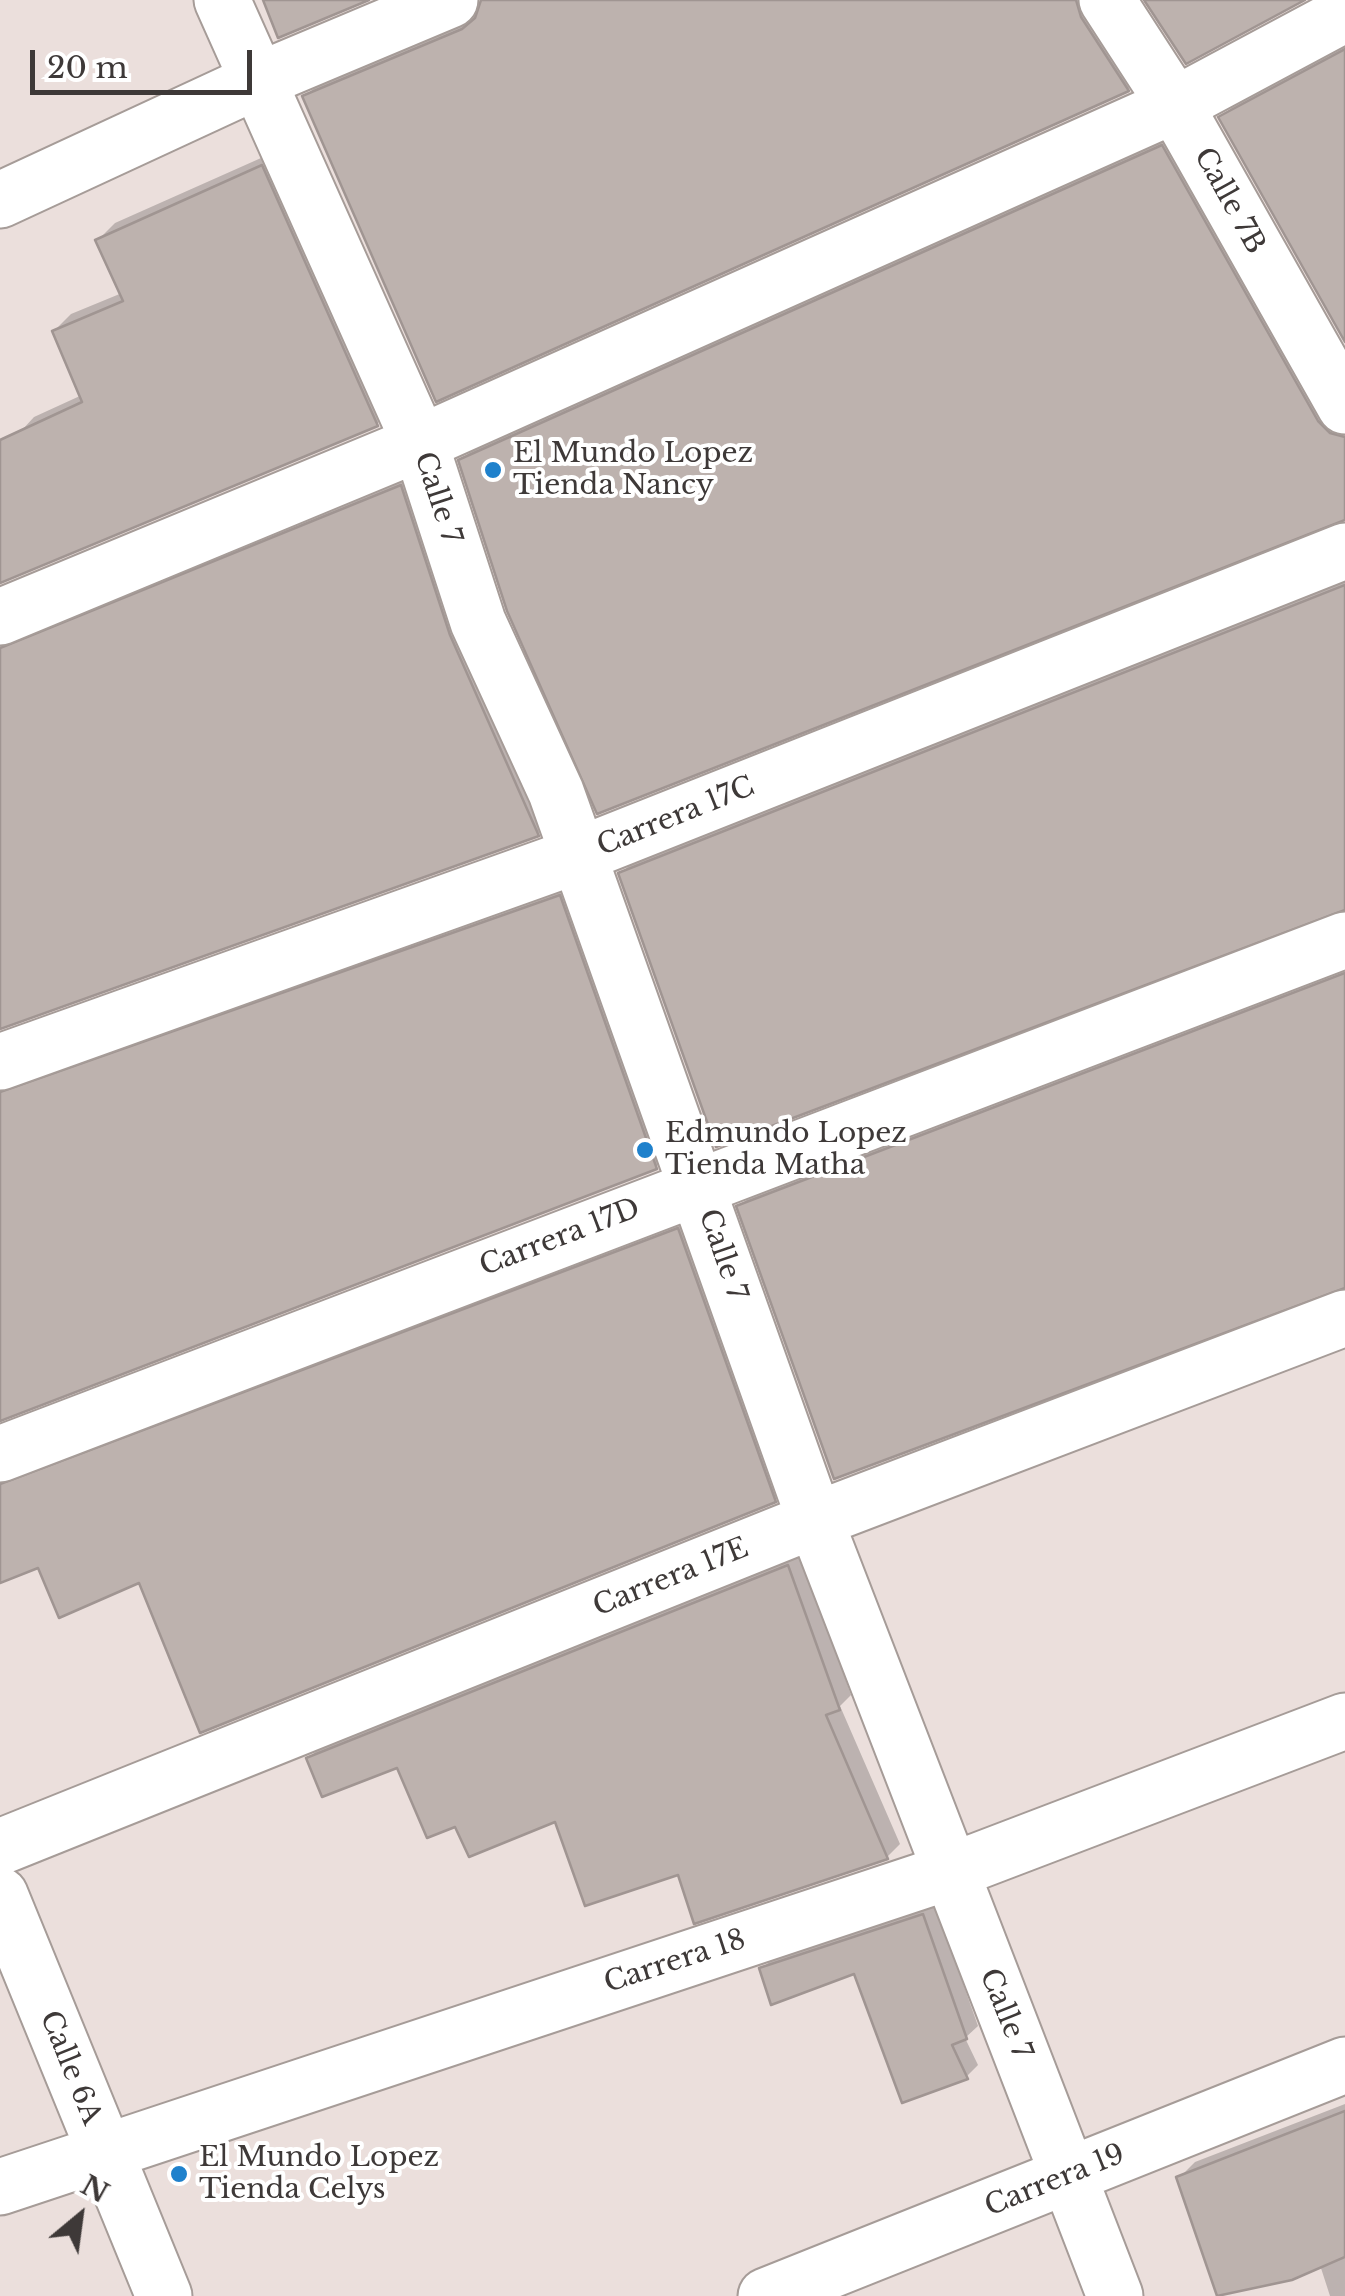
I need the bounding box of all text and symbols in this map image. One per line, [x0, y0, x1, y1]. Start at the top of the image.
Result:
scale bar [35, 30, 258, 92]
text: 20 m [47, 49, 128, 86]
street label: Calle 7B [1186, 142, 1272, 260]
place label: El Mundo Lopez Tienda Nancy [513, 437, 753, 503]
street label: Calle 7 [406, 448, 468, 548]
marker: El Mundo Lopez Tienda Nancy [482, 459, 504, 481]
street label: Carrera 17C [593, 770, 759, 864]
place label: Edmundo Lopez Tienda Matha [665, 1117, 907, 1183]
marker: Edmundo Lopez Tienda Matha [634, 1139, 656, 1161]
street label: Carrera 17D [475, 1192, 645, 1284]
street label: Calle 7 [691, 1205, 753, 1305]
street label: Carrera 17E [589, 1532, 753, 1624]
street label: Carrera 18 [600, 1923, 750, 2001]
street label: Calle 7 [972, 1964, 1038, 2064]
street label: Calle 6A [32, 2006, 108, 2130]
street label: Carrera 19 [980, 2138, 1130, 2224]
place label: El Mundo Lopez Tienda Celys [199, 2141, 439, 2207]
marker: El Mundo Lopez Tienda Celys [168, 2163, 190, 2185]
north arrow [30, 2166, 130, 2266]
text: N [75, 2168, 115, 2211]

